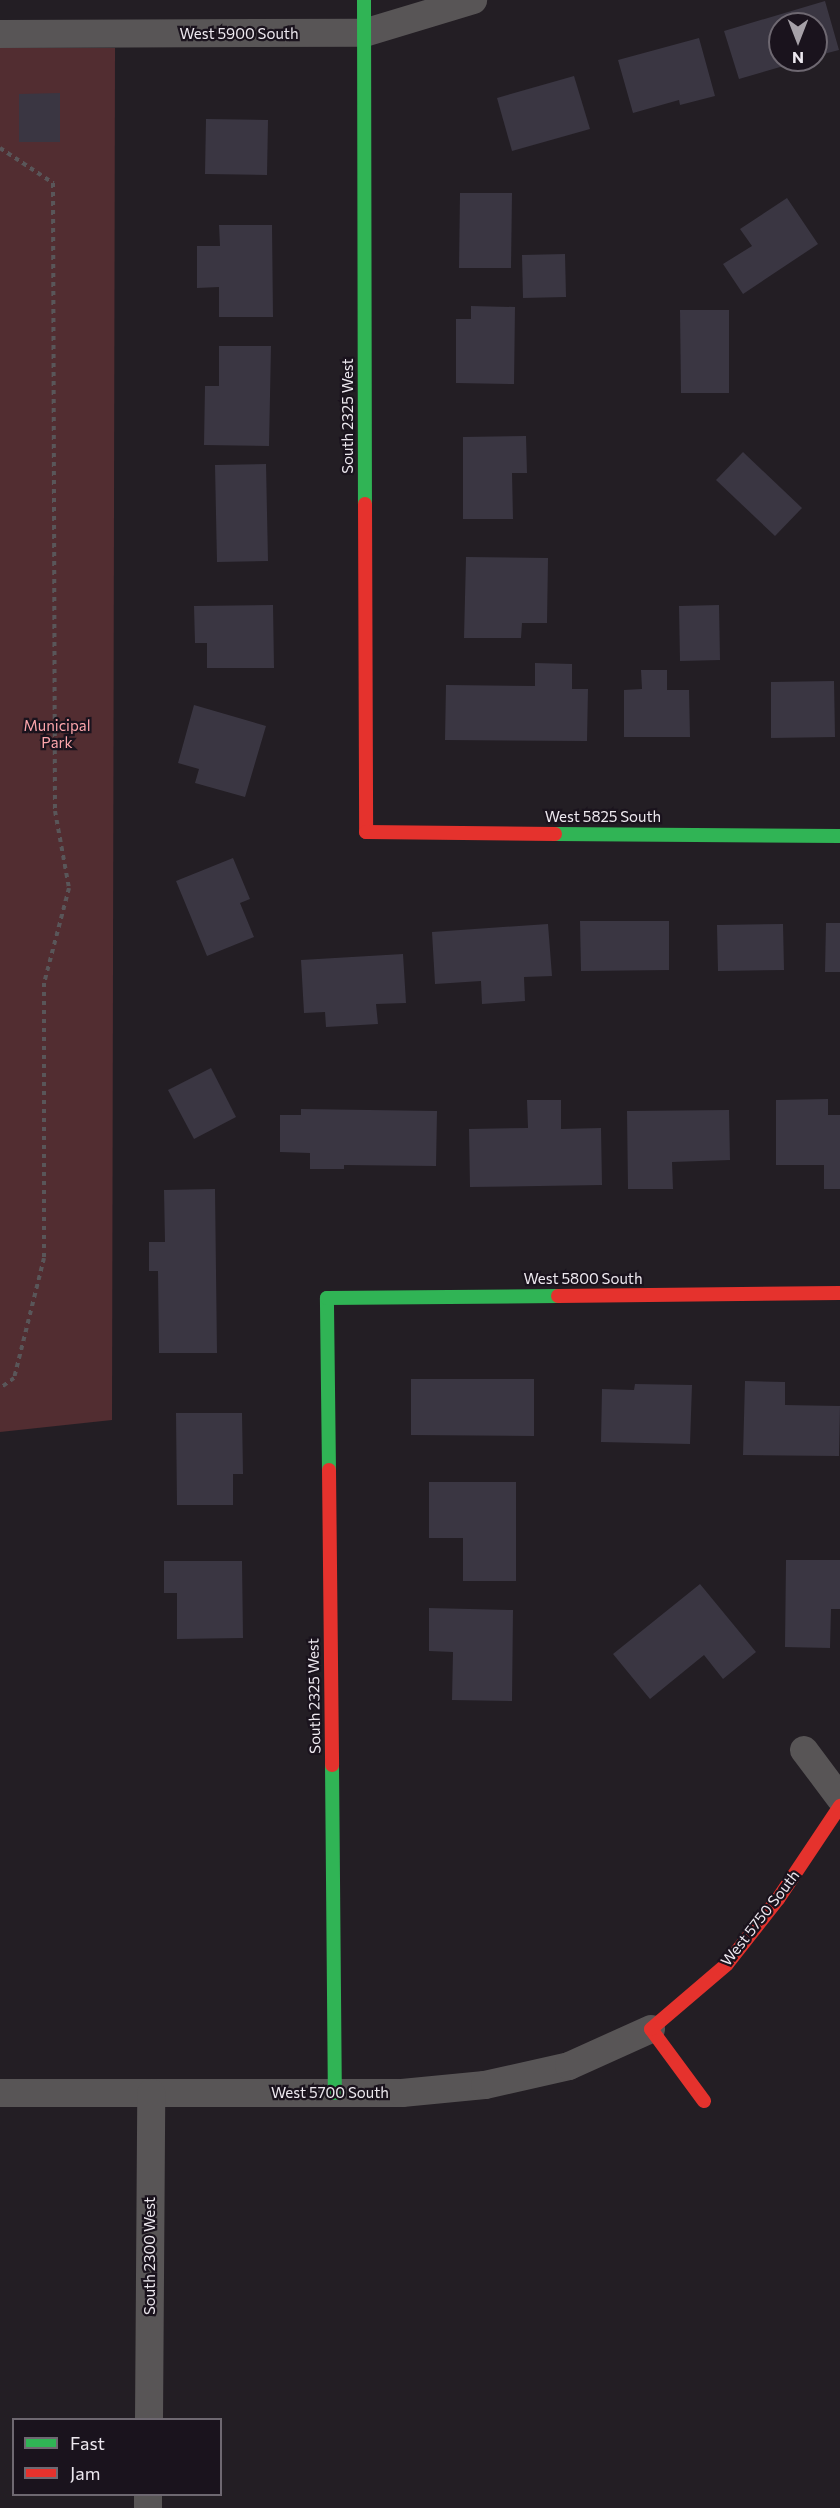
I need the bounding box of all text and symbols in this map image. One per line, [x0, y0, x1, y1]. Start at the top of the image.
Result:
north arrow [768, 12, 828, 72]
street label: West 5900 South [179, 25, 299, 43]
text: N [792, 49, 804, 68]
street label: South 2325 West [339, 358, 357, 474]
park label: Municipal Park [24, 716, 90, 751]
street label: West 5825 South [545, 808, 661, 826]
street label: West 5800 South [523, 1270, 643, 1288]
street label: South 2325 West [304, 1638, 324, 1754]
street label: West 5750 South [717, 1867, 803, 1969]
street label: West 5700 South [271, 2084, 389, 2102]
street label: South 2300 West [141, 2197, 159, 2315]
legend [12, 2418, 222, 2496]
text: Fast [70, 2432, 105, 2454]
text: Jam [70, 2462, 100, 2484]

